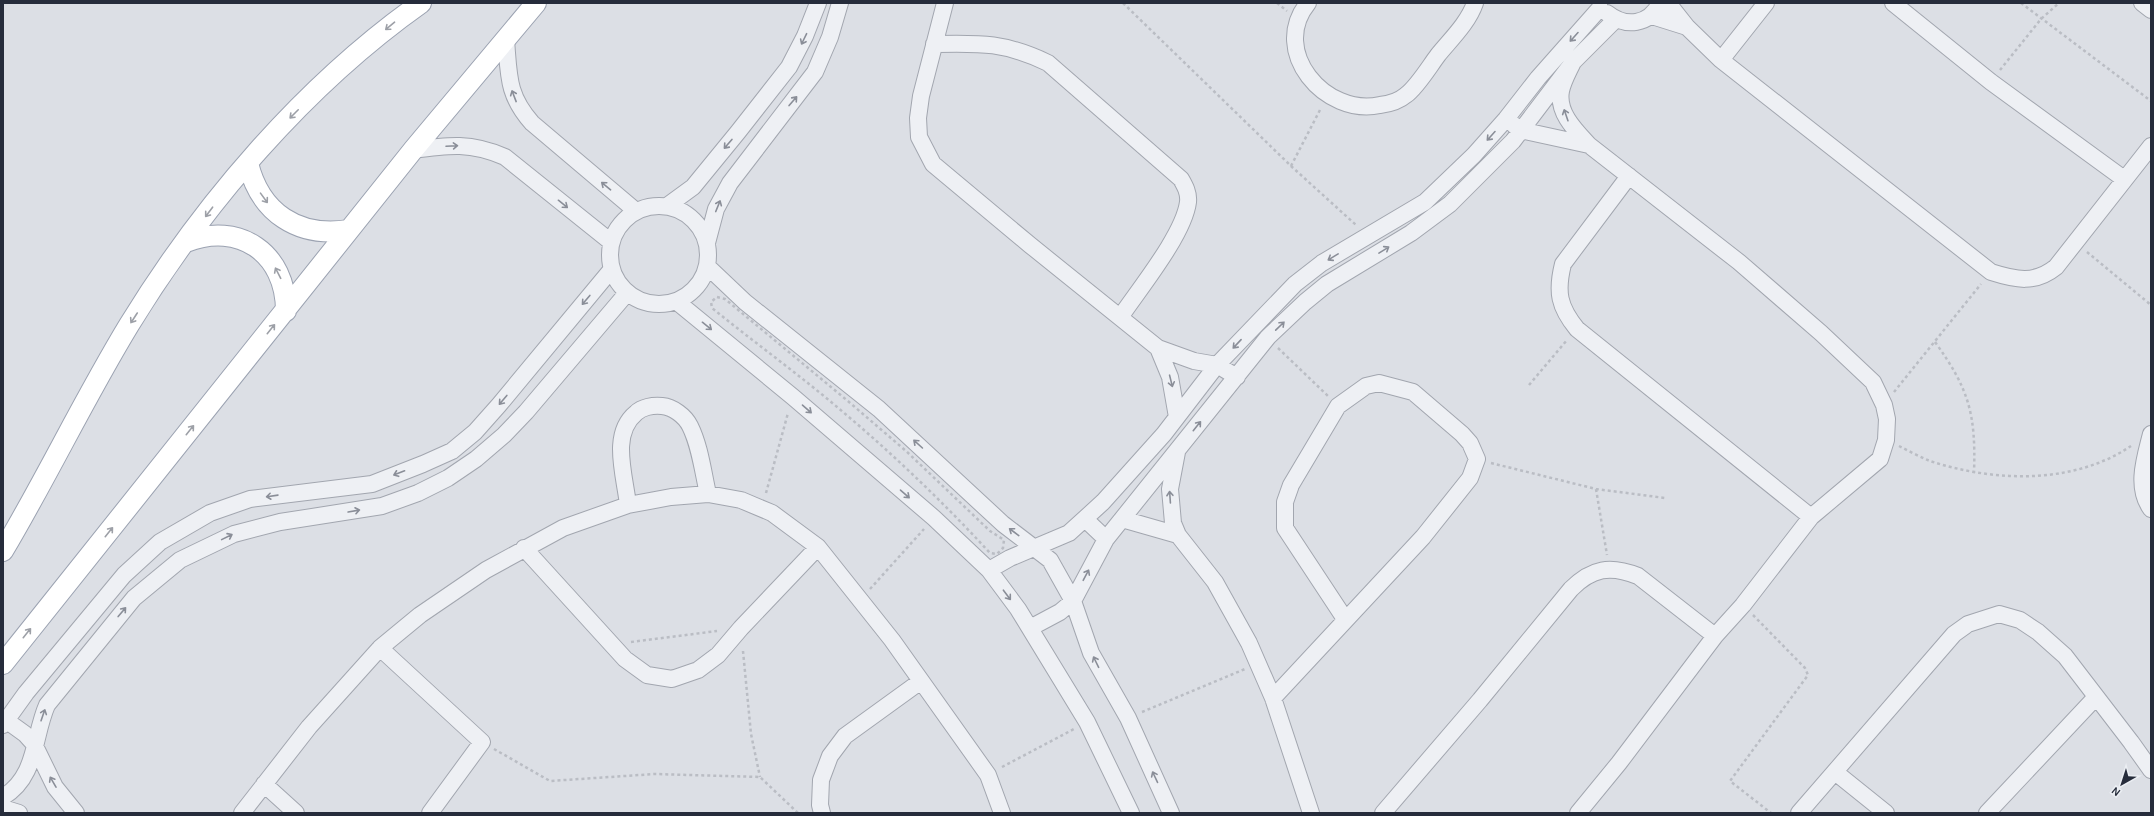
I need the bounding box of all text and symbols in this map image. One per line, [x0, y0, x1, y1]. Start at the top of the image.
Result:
one-way arrow [385, 22, 395, 31]
one-way arrow [1570, 31, 1579, 42]
one-way arrow [799, 33, 807, 45]
one-way arrow [510, 90, 517, 102]
one-way arrow [789, 95, 798, 106]
one-way arrow [1562, 108, 1569, 121]
one-way arrow [289, 109, 299, 119]
one-way arrow [1487, 131, 1496, 141]
one-way arrow [724, 139, 733, 149]
one-way arrow [445, 142, 458, 149]
one-way arrow [601, 181, 611, 190]
one-way arrow [260, 193, 268, 204]
one-way arrow [558, 199, 569, 208]
one-way arrow [714, 200, 722, 212]
one-way arrow [204, 206, 213, 217]
one-way arrow [1379, 246, 1390, 254]
one-way arrow [1327, 253, 1339, 261]
one-way arrow [274, 267, 281, 279]
one-way arrow [582, 295, 591, 305]
one-way arrow [130, 312, 138, 323]
one-way arrow [701, 321, 712, 330]
one-way arrow [1275, 321, 1285, 330]
one-way arrow [267, 323, 276, 334]
one-way arrow [1233, 339, 1242, 349]
one-way arrow [1167, 375, 1175, 388]
one-way arrow [499, 395, 508, 405]
one-way arrow [801, 405, 812, 414]
one-way arrow [1193, 420, 1202, 431]
one-way arrow [186, 425, 194, 436]
one-way arrow [914, 440, 924, 449]
one-way arrow [394, 470, 406, 478]
one-way arrow [900, 489, 911, 498]
one-way arrow [1167, 491, 1174, 504]
one-way arrow [266, 492, 279, 500]
one-way arrow [347, 507, 360, 515]
one-way arrow [104, 526, 113, 537]
one-way arrow [1008, 528, 1019, 536]
one-way arrow [220, 533, 232, 540]
one-way arrow [1083, 569, 1091, 581]
one-way arrow [1003, 589, 1012, 600]
one-way arrow [118, 607, 127, 617]
one-way arrow [23, 628, 32, 639]
one-way arrow [1092, 656, 1099, 668]
one-way arrow [40, 709, 48, 721]
north arrow [2102, 764, 2142, 804]
one-way arrow [1151, 772, 1158, 784]
one-way arrow [48, 776, 56, 788]
text: N [2109, 784, 2123, 799]

